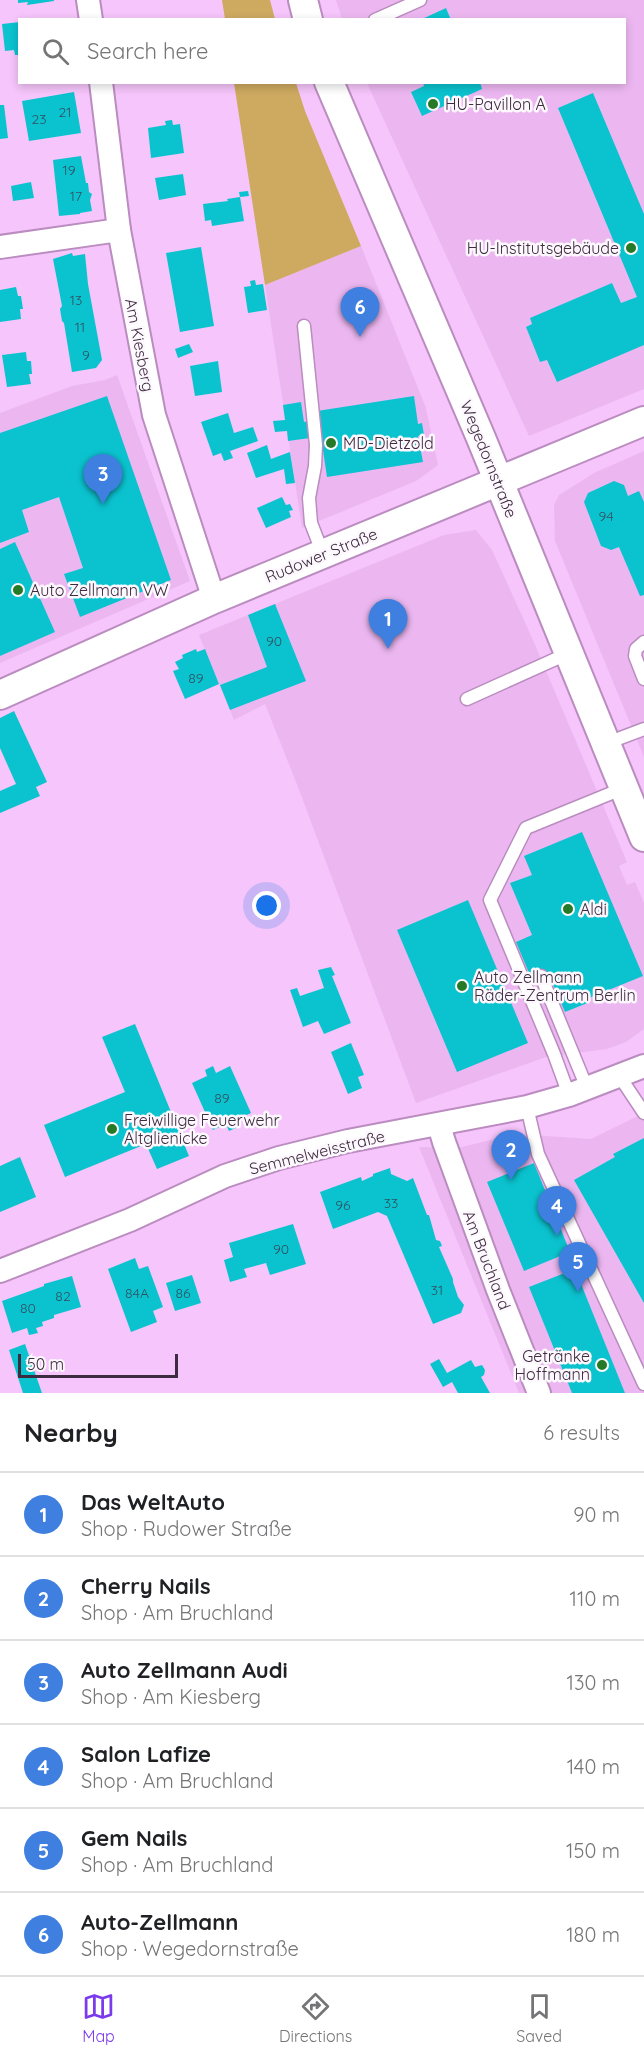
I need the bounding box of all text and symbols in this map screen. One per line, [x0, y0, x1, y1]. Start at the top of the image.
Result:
search box [18, 18, 626, 84]
icon: search [39, 35, 72, 68]
text: Search here [87, 37, 208, 65]
place label: HU-Pavillon A [445, 94, 546, 114]
marker: HU-Pavillon A [426, 97, 440, 111]
house number: 21 [59, 103, 71, 121]
house number: 23 [31, 110, 47, 128]
house number: 19 [63, 161, 76, 179]
house number: 17 [70, 187, 82, 205]
place label: HU-Institutsgebäude [467, 238, 619, 258]
marker: HU-Institutsgebäude [624, 241, 638, 255]
pin: 6 [340, 288, 380, 337]
house number: 13 [70, 291, 82, 309]
street label: Am Kiesberg [121, 297, 159, 393]
house number: 11 [75, 318, 85, 336]
house number: 9 [82, 346, 90, 364]
street label: Wegedornstraße [456, 397, 522, 521]
place label: MD-Dietzold [343, 433, 434, 453]
marker: MD-Dietzold [324, 436, 338, 450]
pin: 3 [84, 454, 122, 504]
house number: 94 [598, 507, 614, 525]
street label: Rudower Straße [262, 523, 380, 587]
place label: Auto Zellmann VW [30, 580, 169, 600]
marker: Auto Zellmann VW [11, 583, 25, 597]
pin: 1 [368, 600, 408, 649]
house number: 90 [266, 632, 282, 650]
house number: 89 [188, 669, 204, 687]
your location [252, 891, 281, 920]
place label: Aldi [580, 899, 607, 919]
marker: Aldi [561, 902, 575, 916]
place label: Auto Zellmann Räder-Zentrum Berlin [474, 967, 636, 1005]
marker: Auto Zellmann Räder-Zentrum Berlin [455, 979, 469, 993]
house number: 89 [214, 1089, 230, 1107]
place label: Freiwillige Feuerwehr Altglienicke [124, 1110, 280, 1148]
marker: Freiwillige Feuerwehr Altglienicke [105, 1122, 119, 1136]
street label: Semmelweisstraße [247, 1125, 387, 1179]
pin: 2 [492, 1130, 530, 1180]
pin: 4 [538, 1186, 576, 1236]
house number: 33 [384, 1194, 398, 1212]
house number: 96 [335, 1196, 351, 1214]
street label: Am Bruchland [459, 1208, 515, 1312]
house number: 90 [273, 1240, 289, 1258]
pin: 5 [558, 1242, 598, 1292]
house number: 31 [431, 1281, 443, 1299]
house number: 84A [125, 1284, 149, 1302]
house number: 86 [175, 1284, 191, 1302]
house number: 82 [55, 1287, 71, 1305]
house number: 80 [20, 1299, 36, 1317]
place label: Getränke Hoffmann [515, 1346, 590, 1384]
scale bar [18, 1351, 178, 1378]
text: 50 m [27, 1354, 64, 1374]
marker: Getränke Hoffmann [595, 1358, 609, 1372]
text: Nearby [24, 1416, 118, 1449]
text: 6 results [543, 1420, 620, 1445]
text: Das WeltAuto [81, 1488, 225, 1516]
text: 1 [40, 1502, 47, 1527]
text: 90 m [573, 1502, 620, 1527]
text: Shop · Rudower Straße [81, 1516, 292, 1541]
text: Cherry Nails [81, 1572, 211, 1600]
text: 2 [38, 1586, 49, 1611]
text: 110 m [570, 1586, 620, 1611]
text: Shop · Am Bruchland [81, 1600, 273, 1625]
text: Auto Zellmann Audi [81, 1656, 288, 1684]
text: 3 [38, 1670, 49, 1695]
text: 130 m [567, 1670, 620, 1695]
text: Shop · Am Kiesberg [81, 1684, 261, 1709]
text: Salon Lafize [81, 1740, 211, 1768]
text: 4 [38, 1754, 49, 1779]
text: 140 m [567, 1754, 620, 1779]
text: Shop · Am Bruchland [81, 1768, 273, 1793]
text: Gem Nails [81, 1824, 187, 1852]
text: 5 [38, 1838, 49, 1863]
text: 150 m [566, 1838, 620, 1863]
text: Shop · Am Bruchland [81, 1852, 273, 1877]
text: Auto-Zellmann [81, 1908, 238, 1936]
text: 6 [38, 1922, 49, 1947]
text: 180 m [566, 1922, 620, 1947]
text: Shop · Wegedornstraße [81, 1936, 299, 1961]
tab: Map [82, 1990, 115, 2046]
tab: Directions [279, 1990, 352, 2046]
tab: Saved [516, 1990, 562, 2046]

